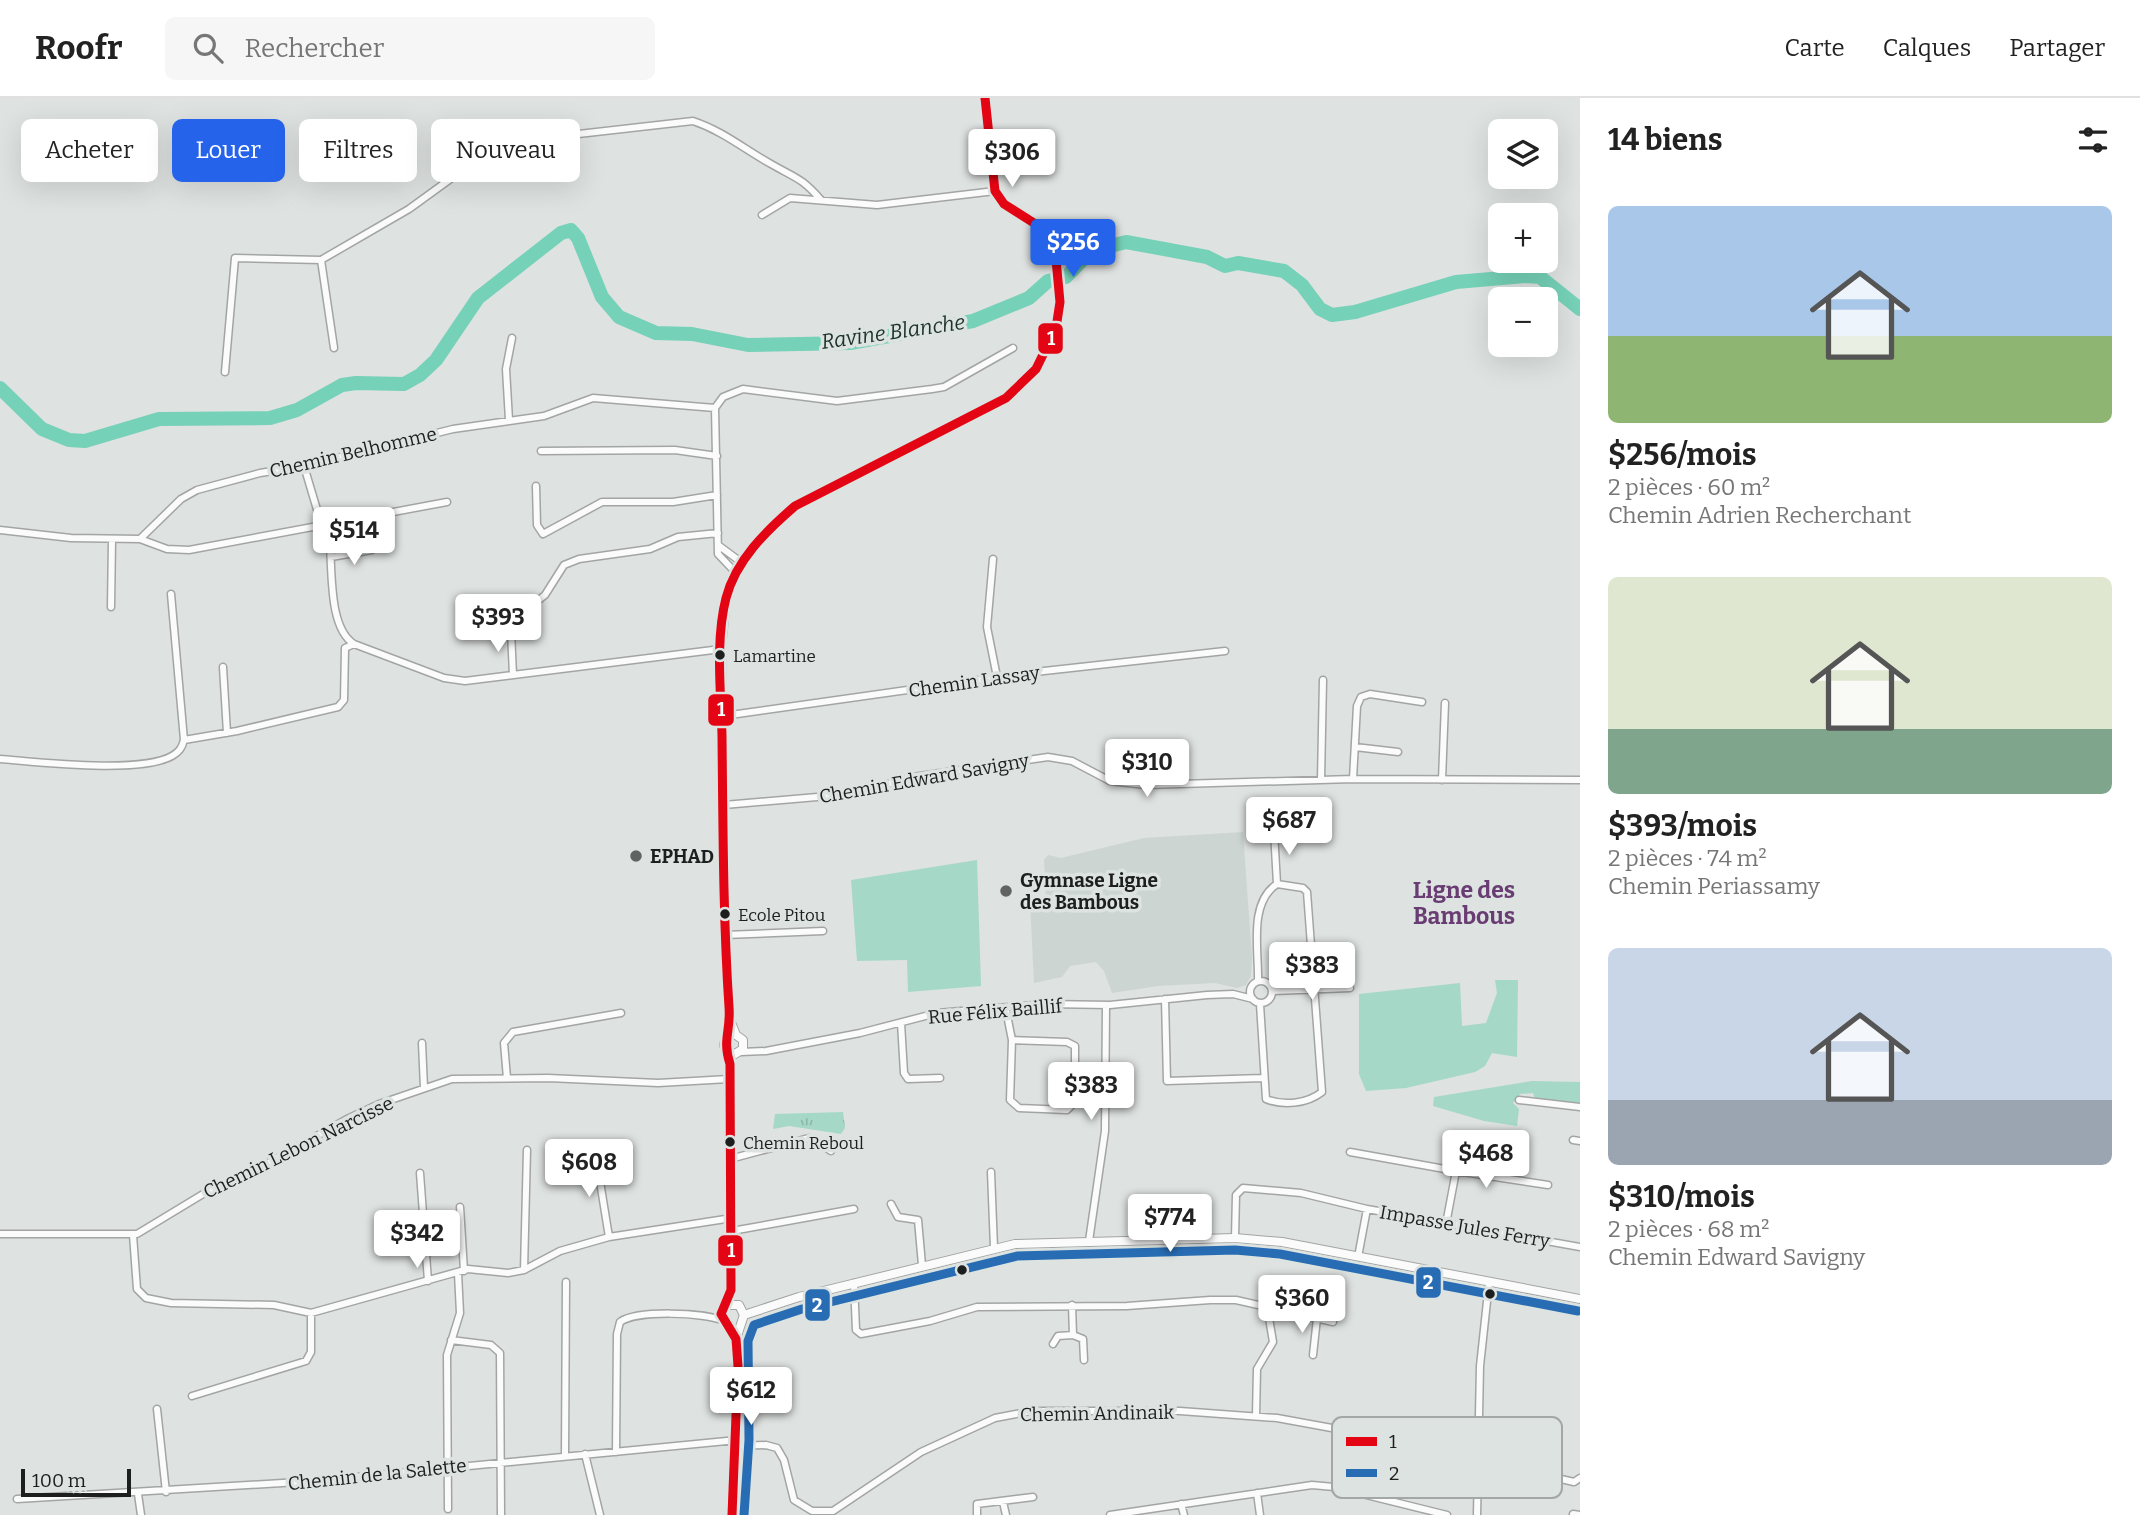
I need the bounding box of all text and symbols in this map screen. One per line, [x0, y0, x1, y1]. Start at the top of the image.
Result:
search box [165, 17, 655, 80]
text: Roofr [35, 28, 123, 68]
icon: search [189, 29, 227, 67]
text: Rechercher [245, 33, 384, 64]
text: Carte [1785, 34, 1845, 62]
text: Calques [1883, 34, 1971, 62]
text: Partager [2009, 34, 2105, 62]
chip: Acheter [21, 119, 158, 182]
chip: Louer [172, 119, 285, 182]
chip: Filtres [299, 119, 417, 182]
chip: Nouveau [431, 119, 580, 182]
map controls [1488, 119, 1558, 357]
button: layers [1488, 119, 1558, 189]
icon: filters [2074, 121, 2112, 159]
text: 14 biens [1608, 122, 1722, 158]
pin: $306 [971, 130, 1053, 189]
text: $306 [984, 138, 1040, 166]
button: + [1488, 203, 1558, 273]
pin: $256 [1032, 220, 1114, 279]
text: $256 [1046, 228, 1100, 256]
icon: home [1797, 252, 1923, 378]
button: − [1488, 287, 1558, 357]
water label: Ravine Blanche [819, 309, 967, 355]
line badge: 1 [1037, 322, 1064, 355]
text: 1 [1047, 327, 1056, 350]
street label: Chemin Belhomme [267, 422, 439, 483]
text: $256/mois [1608, 437, 1757, 473]
text: 2 pièces · 60 m² [1608, 473, 1770, 501]
text: Chemin Adrien Recherchant [1608, 501, 1911, 529]
pin: $514 [313, 508, 395, 567]
text: $514 [329, 516, 379, 544]
pin: $393 [457, 594, 539, 654]
text: $393 [471, 603, 525, 631]
icon: home [1797, 623, 1923, 749]
place label: Lamartine [733, 646, 816, 667]
marker: Lamartine [713, 648, 727, 662]
street label: Chemin Lassay [907, 661, 1042, 702]
line badge: 1 [707, 693, 735, 727]
text: 1 [717, 698, 726, 721]
pin: $310 [1106, 740, 1188, 799]
text: $310 [1121, 748, 1173, 776]
street label: Chemin Edward Savigny [817, 749, 1032, 808]
pin: $687 [1248, 798, 1330, 857]
text: $687 [1262, 806, 1316, 834]
text: $393/mois [1608, 808, 1757, 844]
text: 2 pièces · 74 m² [1608, 844, 1767, 872]
place label: EPHAD [650, 845, 714, 868]
marker: EPHAD [628, 848, 644, 864]
place label: Gymnase Ligne des Bambous [1020, 869, 1158, 914]
text: Chemin Periassamy [1608, 872, 1820, 900]
district label: Ligne des Bambous [1413, 876, 1515, 930]
marker: Gymnase Ligne des Bambous [998, 883, 1014, 899]
place label: Ecole Pitou [738, 905, 826, 926]
marker: Ecole Pitou [718, 907, 732, 921]
pin: $383 [1271, 942, 1353, 1002]
text: $383 [1285, 951, 1339, 979]
street label: Rue Félix Baillif [927, 994, 1064, 1029]
icon: home [1797, 994, 1923, 1120]
pin: $383 [1050, 1062, 1132, 1122]
text: $383 [1064, 1071, 1118, 1099]
street label: Chemin Lebon Narcisse [199, 1091, 397, 1204]
pin: $468 [1445, 1130, 1527, 1190]
place label: Chemin Reboul [743, 1133, 864, 1154]
marker: Chemin Reboul [723, 1135, 737, 1149]
text: $468 [1458, 1139, 1514, 1167]
pin: $608 [548, 1140, 630, 1199]
text: $608 [561, 1148, 617, 1176]
text: $310/mois [1608, 1179, 1755, 1215]
pin: $774 [1129, 1194, 1211, 1254]
street label: Impasse Jules Ferry [1378, 1200, 1553, 1253]
text: $774 [1144, 1203, 1196, 1231]
pin: $342 [376, 1210, 458, 1270]
text: 2 pièces · 68 m² [1608, 1215, 1769, 1243]
text: $342 [390, 1219, 444, 1247]
line badge: 1 [717, 1234, 744, 1267]
text: 1 [727, 1239, 736, 1262]
text: Chemin Edward Savigny [1608, 1243, 1865, 1271]
unlabelled marker [955, 1263, 969, 1277]
line badge: 2 [1415, 1266, 1442, 1299]
text: 2 [1423, 1271, 1434, 1294]
pin: $360 [1261, 1276, 1343, 1335]
text: $360 [1274, 1284, 1330, 1312]
unlabelled marker [1483, 1287, 1497, 1301]
line badge: 2 [804, 1288, 831, 1322]
text: 2 [812, 1294, 823, 1317]
pin: $612 [710, 1368, 792, 1427]
text: $612 [726, 1376, 776, 1404]
street label: Chemin Andinaik [1020, 1401, 1175, 1426]
legend [1332, 1417, 1562, 1498]
text: 1 [1389, 1430, 1397, 1453]
street label: Chemin de la Salette [287, 1454, 468, 1495]
text: 2 [1389, 1462, 1399, 1485]
scale bar [21, 1466, 131, 1498]
text: 100 m [32, 1469, 86, 1492]

